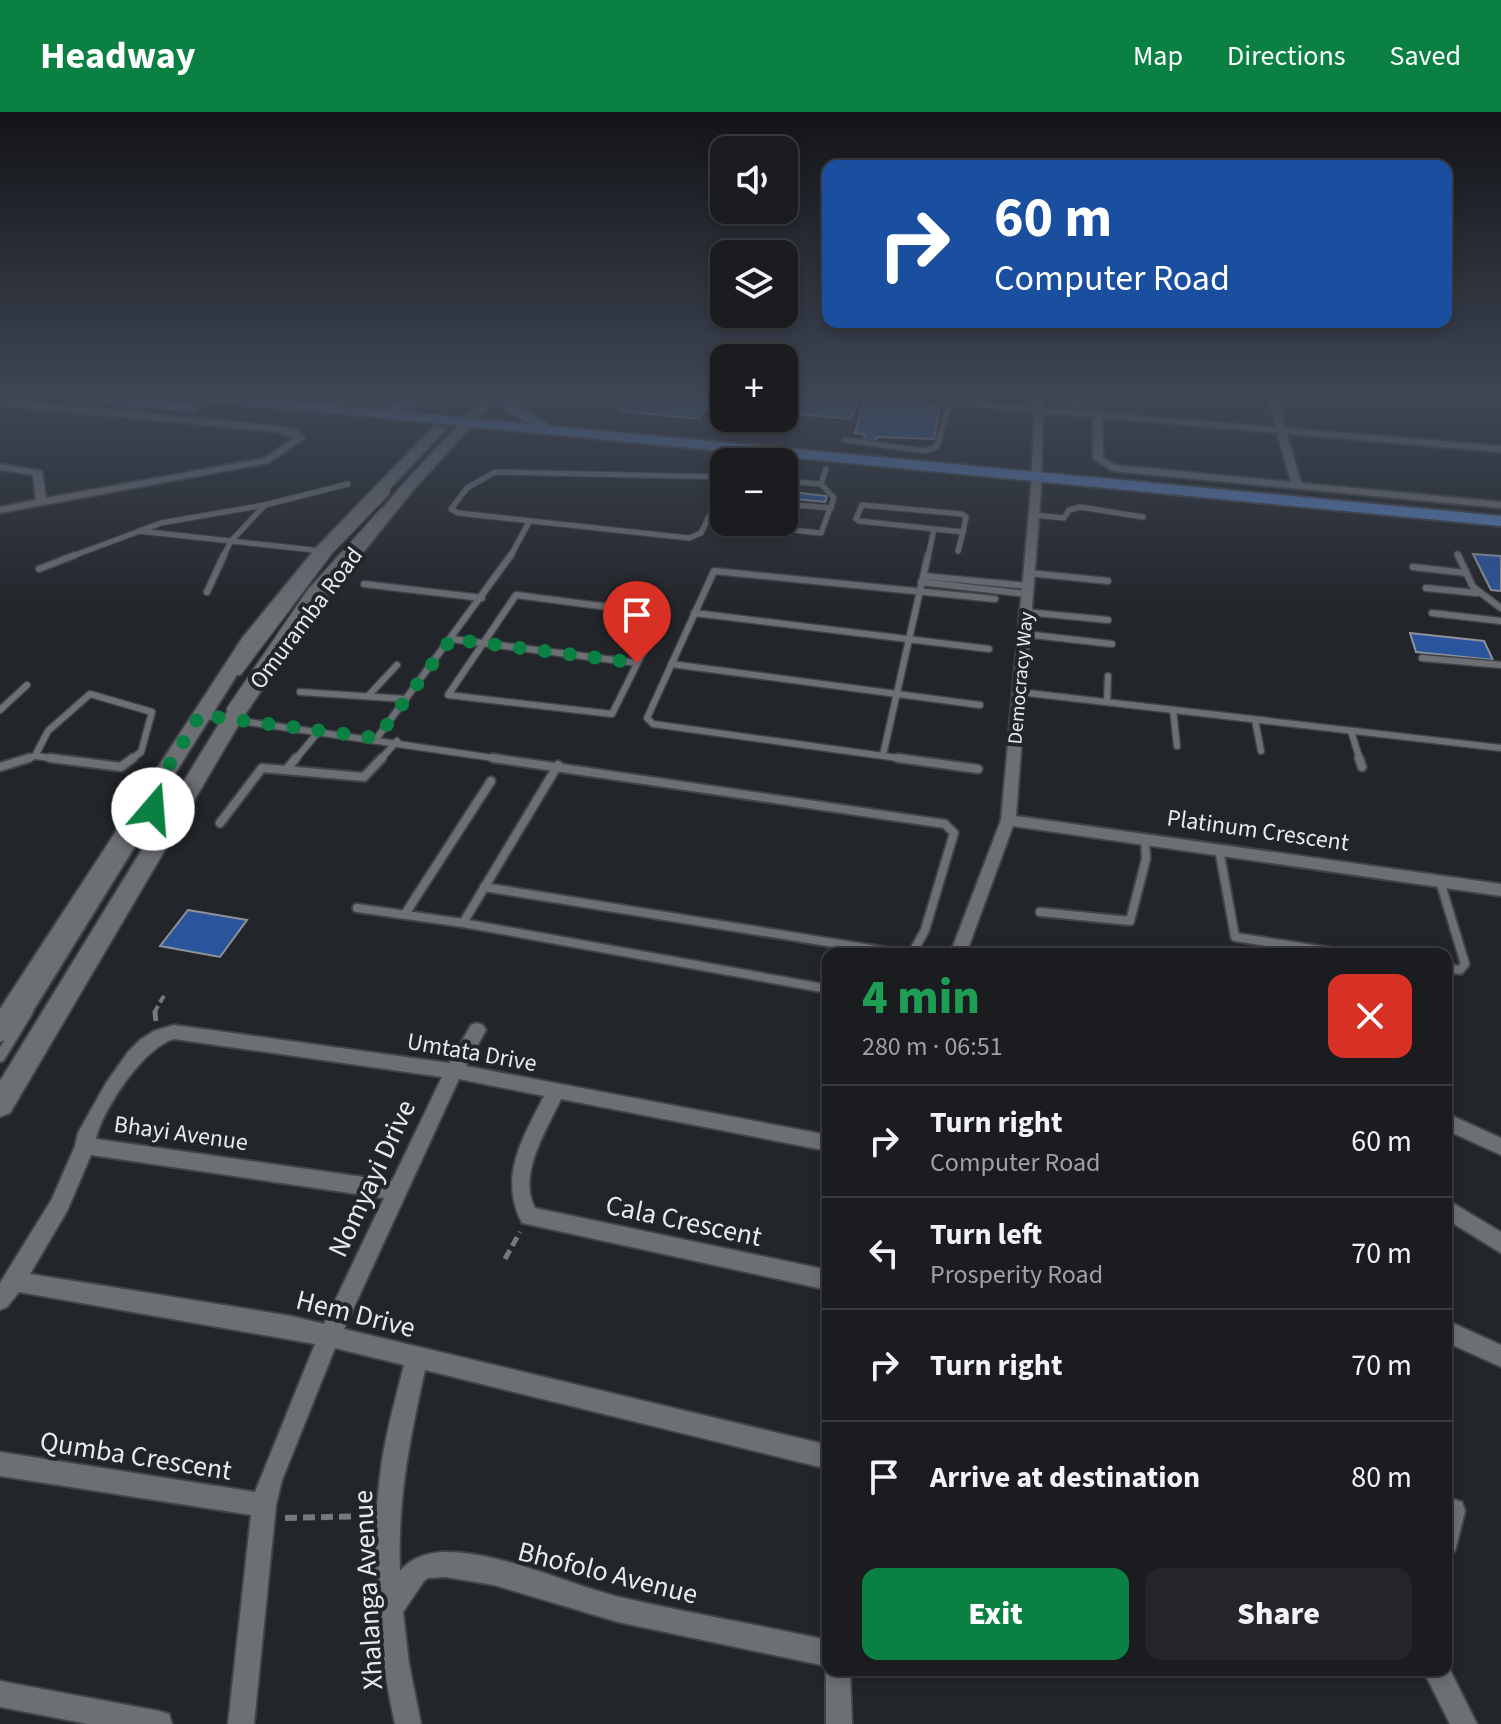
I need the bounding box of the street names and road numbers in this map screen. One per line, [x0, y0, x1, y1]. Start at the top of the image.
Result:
street label: Omuramba Road [241, 540, 372, 697]
street label: Democracy Way [1001, 610, 1041, 745]
street label: Platinum Crescent [1165, 800, 1351, 861]
street label: Umtata Drive [404, 1024, 540, 1081]
street label: Nomyayi Drive [318, 1093, 426, 1264]
street label: Bhayi Avenue [112, 1107, 250, 1160]
street label: Cala Crescent [602, 1185, 766, 1257]
street label: Hem Drive [292, 1280, 420, 1348]
street label: Qumba Crescent [37, 1421, 235, 1491]
street label: Xhalanga Avenue [343, 1489, 393, 1691]
street label: Bhofolo Avenue [514, 1531, 702, 1615]

